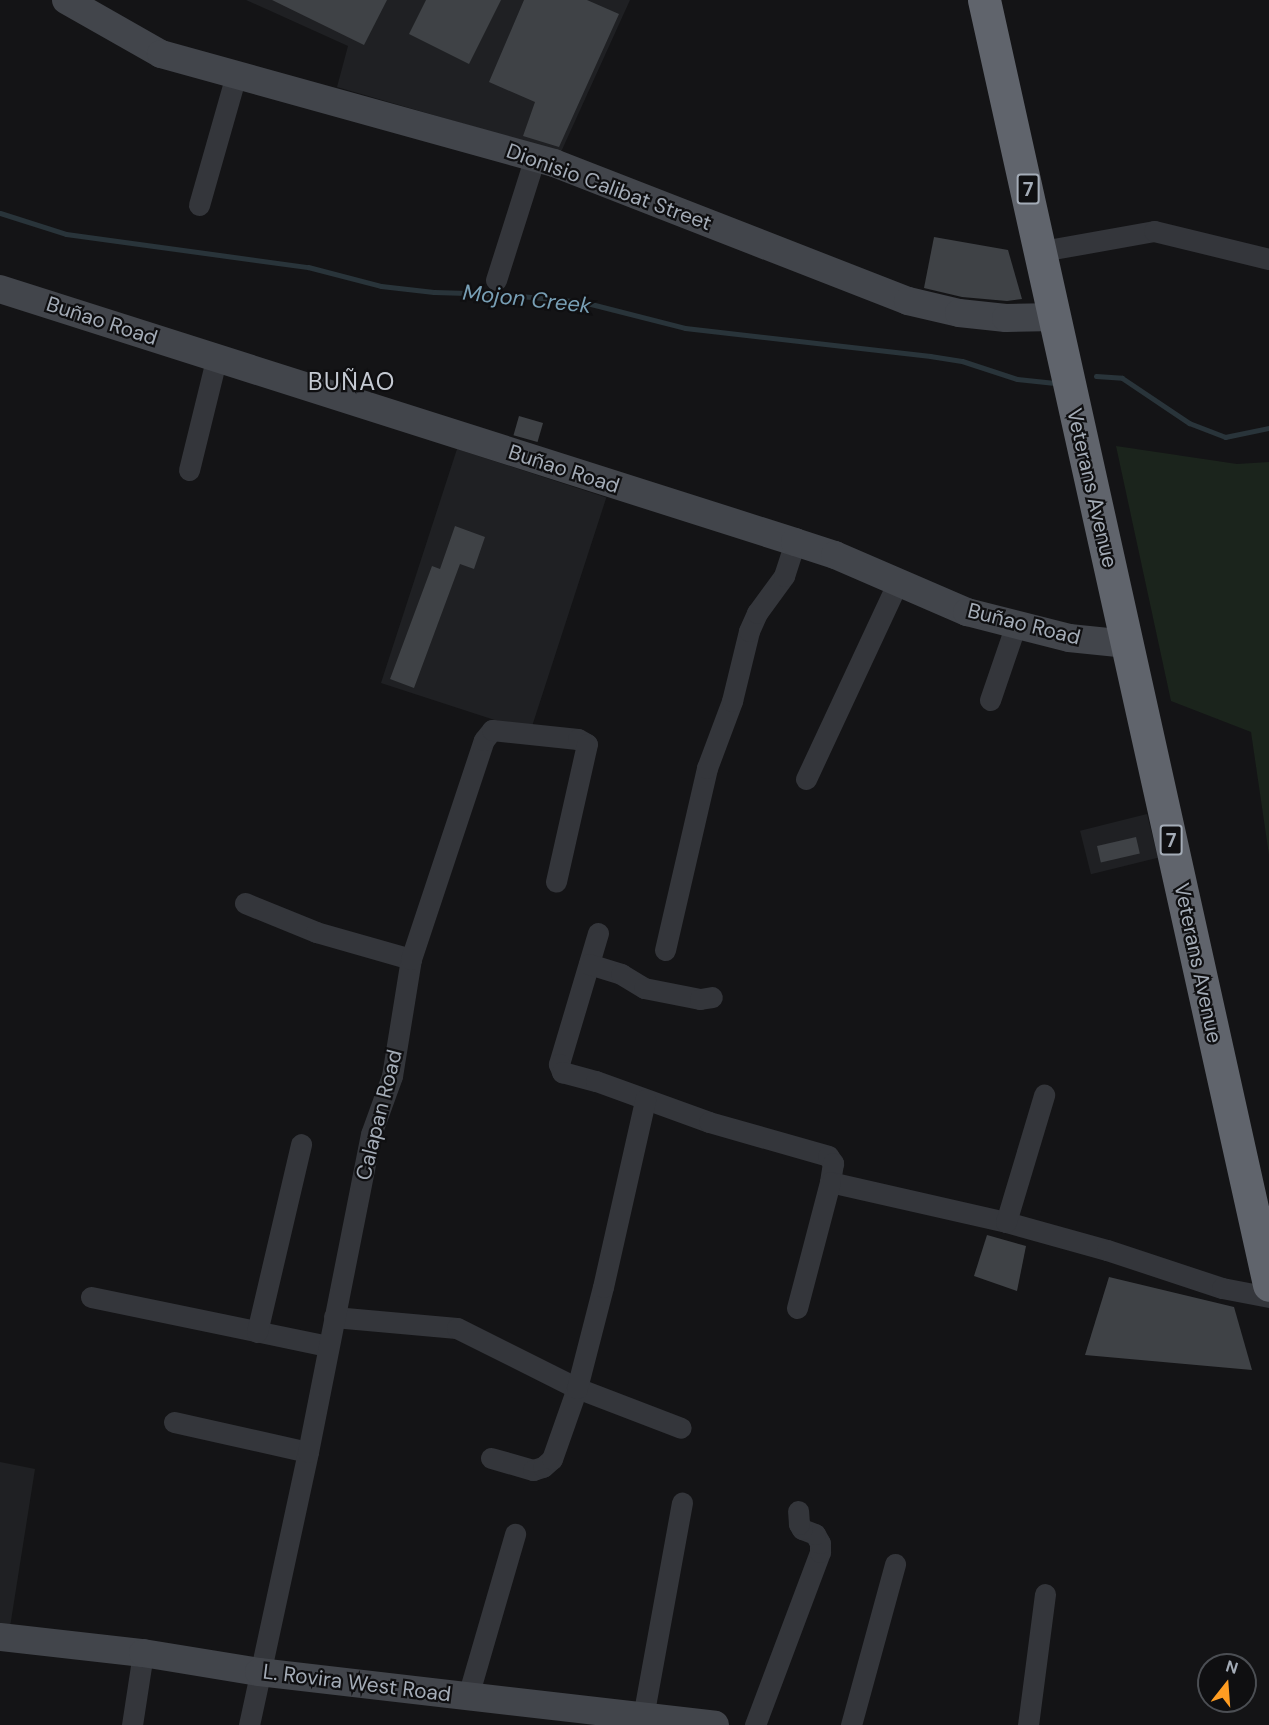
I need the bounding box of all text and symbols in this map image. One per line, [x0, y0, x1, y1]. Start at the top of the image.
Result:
street label: Dionisio Calibat Street [503, 138, 715, 236]
road number: 7 [1016, 172, 1040, 206]
water label: Mojon Creek [461, 279, 593, 319]
street label: Buñao Road [43, 291, 161, 351]
district label: BUÑAO [308, 368, 396, 396]
street label: Veterans Avenue [1061, 406, 1123, 570]
street label: Buñao Road [505, 439, 623, 499]
street label: Buñao Road [965, 598, 1083, 650]
road number: 7 [1159, 823, 1183, 857]
street label: Veterans Avenue [1169, 881, 1227, 1045]
street label: Calapan Road [351, 1047, 407, 1183]
north arrow [1197, 1653, 1257, 1713]
text: N [1223, 1655, 1240, 1679]
street label: L. Rovira West Road [261, 1659, 453, 1707]

